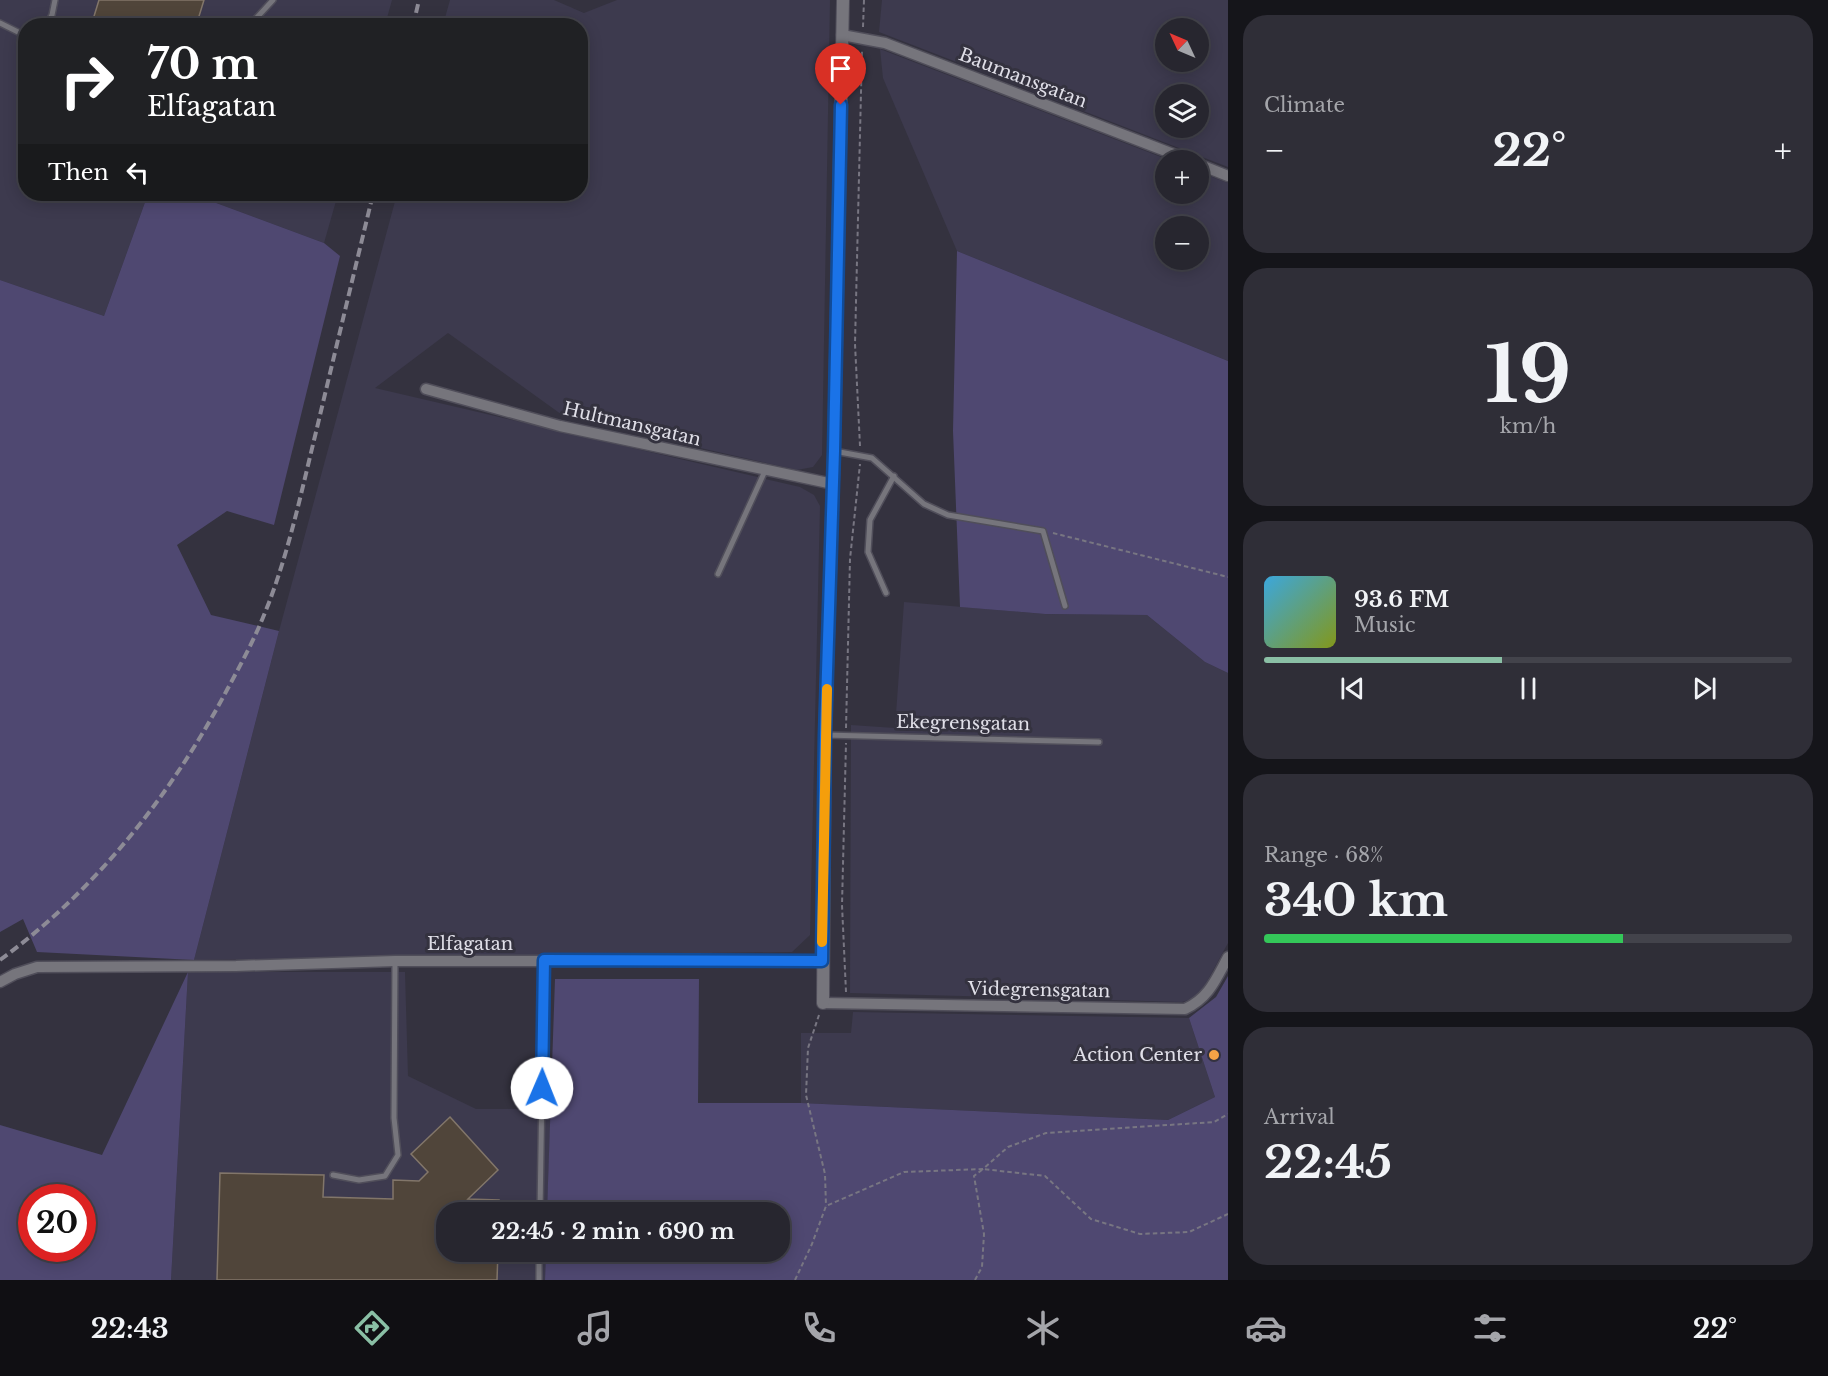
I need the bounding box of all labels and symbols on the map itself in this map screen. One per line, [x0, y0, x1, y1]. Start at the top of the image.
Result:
north arrow [1155, 18, 1209, 72]
pin [815, 43, 866, 105]
street label: Baumansgatan [956, 43, 1090, 113]
street label: Hultmansgatan [561, 397, 703, 451]
street label: Ekegrensgatan [896, 711, 1030, 735]
street label: Elfagatan [427, 933, 513, 955]
street label: Videgrensgatan [967, 978, 1110, 1002]
place label: Action Center [1073, 1044, 1202, 1066]
marker: Action Center [1207, 1048, 1221, 1062]
position arrow [510, 1056, 574, 1120]
speed limit sign: 20 [18, 1184, 96, 1262]

